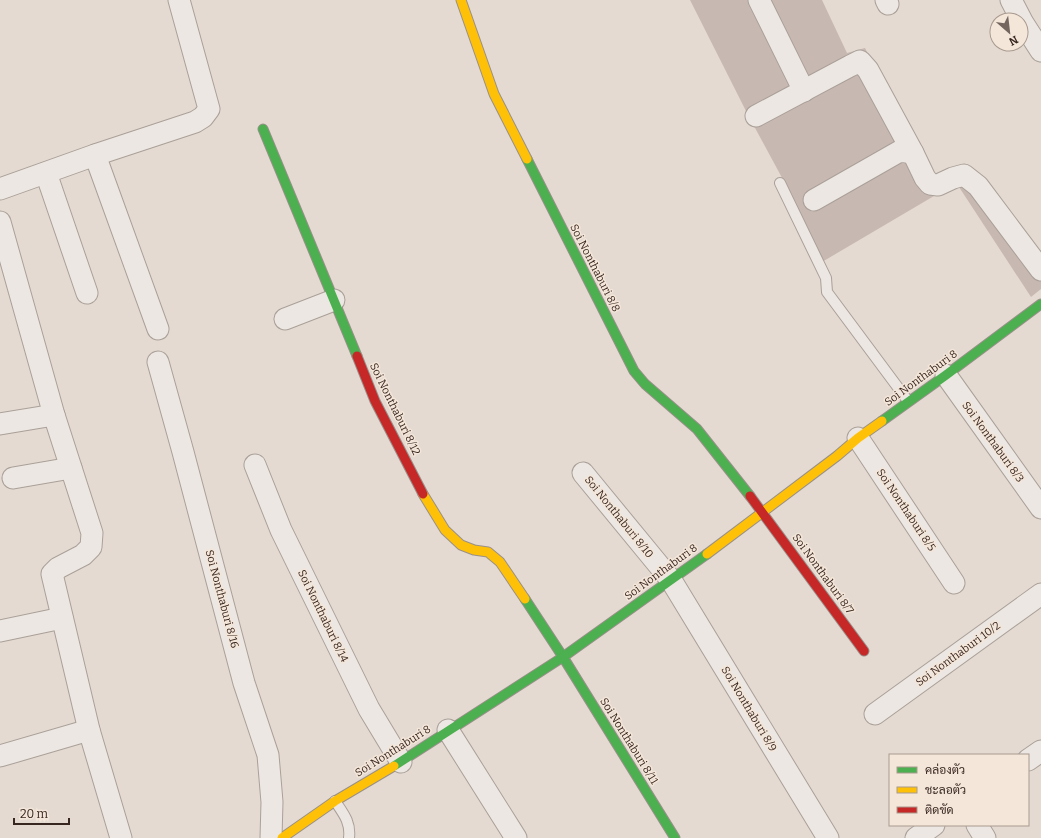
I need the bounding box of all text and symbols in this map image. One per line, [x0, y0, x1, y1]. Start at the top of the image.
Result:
north arrow [989, 12, 1029, 52]
text: N [1006, 33, 1020, 48]
street label: Soi Nonthaburi 8/8 [567, 222, 623, 314]
street label: Soi Nonthaburi 8 [882, 347, 960, 409]
street label: Soi Nonthaburi 8/12 [367, 361, 423, 457]
street label: Soi Nonthaburi 8/3 [959, 399, 1027, 485]
street label: Soi Nonthaburi 8/5 [874, 467, 938, 554]
street label: Soi Nonthaburi 8/10 [582, 473, 656, 561]
street label: Soi Nonthaburi 8/7 [790, 531, 857, 617]
street label: Soi Nonthaburi 8 [622, 541, 700, 603]
street label: Soi Nonthaburi 8/16 [203, 548, 241, 650]
street label: Soi Nonthaburi 8/14 [295, 568, 351, 665]
street label: Soi Nonthaburi 10/2 [913, 619, 1003, 689]
street label: Soi Nonthaburi 8/9 [719, 664, 779, 754]
street label: Soi Nonthaburi 8/11 [597, 695, 661, 787]
street label: Soi Nonthaburi 8 [353, 722, 433, 780]
legend [889, 754, 1029, 826]
text: คล่องตัว [925, 763, 965, 777]
text: ชะลอตัว [925, 783, 966, 797]
scale bar [14, 800, 69, 826]
text: ติดขัด [925, 803, 954, 817]
text: 20 m [20, 807, 49, 821]

